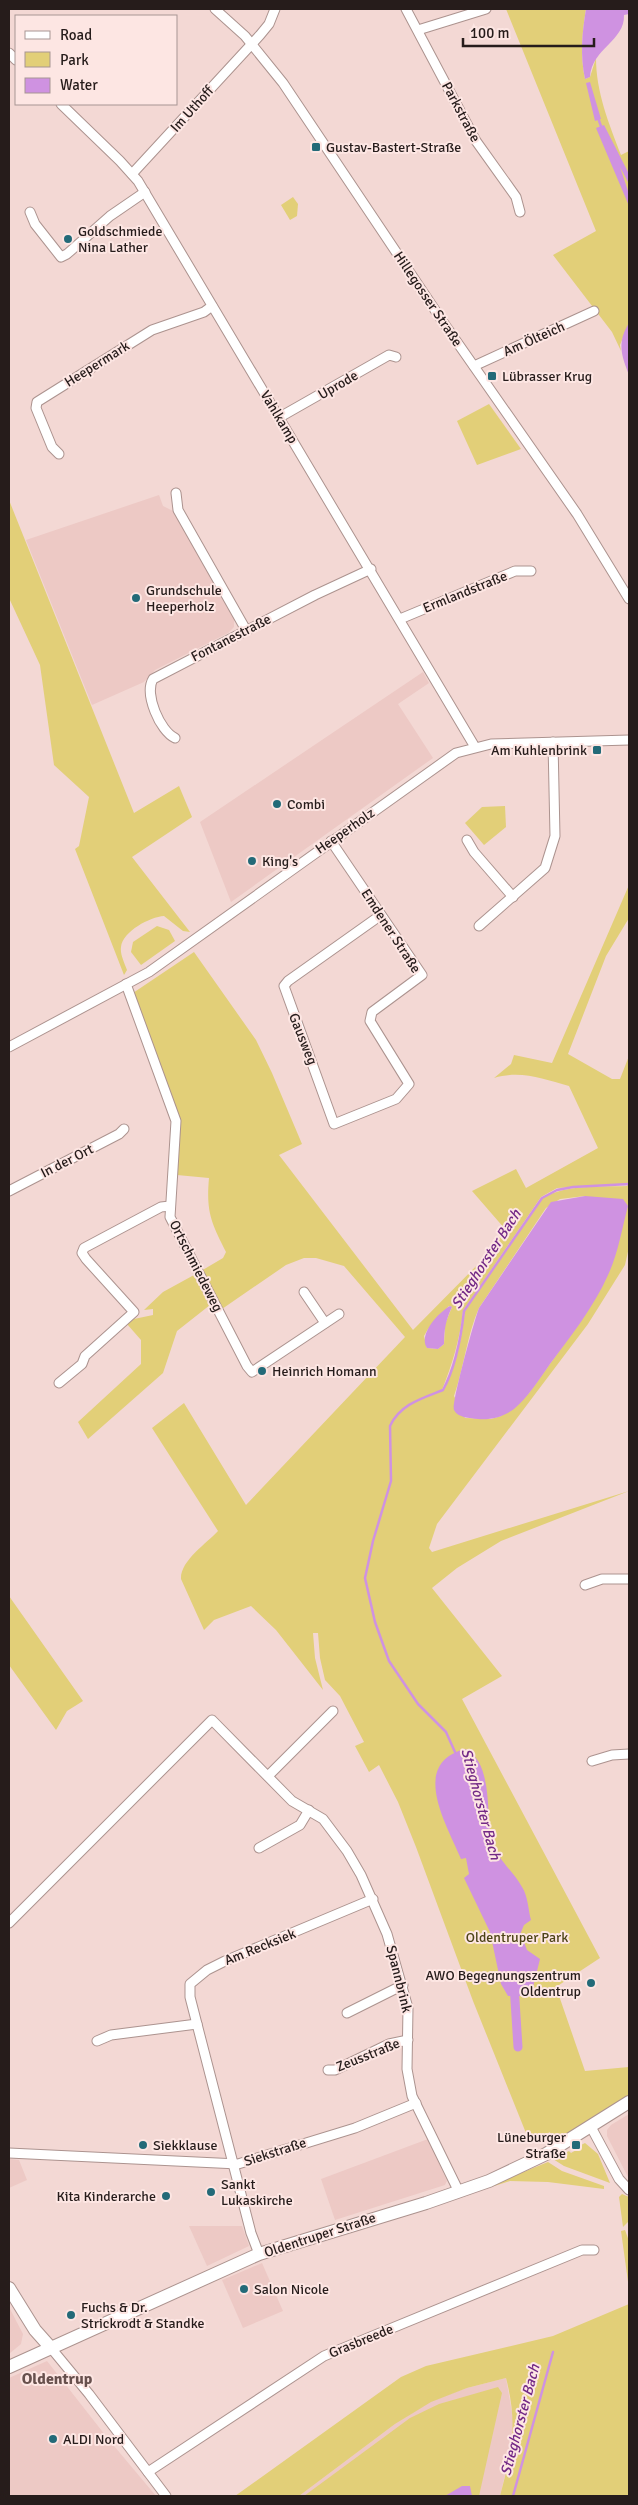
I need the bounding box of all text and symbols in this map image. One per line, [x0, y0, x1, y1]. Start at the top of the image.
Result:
legend [15, 15, 178, 105]
scale bar [463, 15, 594, 47]
text: 100 m [470, 24, 510, 42]
text: Road [60, 26, 92, 44]
text: Park [60, 51, 89, 69]
text: Water [60, 76, 98, 94]
street label: Parkstraße [438, 79, 484, 145]
street label: Im Uthoff [167, 82, 218, 136]
place label: Gustav-Bastert-Straße [326, 139, 461, 156]
marker: Gustav-Bastert-Straße [310, 141, 322, 153]
place label: Goldschmiede Nina Lather [78, 223, 162, 256]
marker: Goldschmiede Nina Lather [62, 233, 74, 245]
street label: Hillegosser Straße [390, 248, 466, 350]
street label: Am Ölteich [501, 318, 567, 360]
street label: Heepermark [61, 337, 133, 391]
street label: Uprode [315, 367, 361, 403]
place label: Lübrasser Krug [502, 368, 592, 385]
marker: Lübrasser Krug [486, 370, 498, 382]
street label: Vahlkamp [257, 387, 301, 447]
street label: Ermlandstraße [420, 567, 510, 617]
place label: Grundschule Heeperholz [146, 582, 222, 615]
marker: Grundschule Heeperholz [130, 592, 142, 604]
street label: Fontanestraße [188, 611, 274, 665]
place label: Am Kuhlenbrink [491, 742, 587, 759]
marker: Am Kuhlenbrink [591, 744, 603, 756]
place label: Combi [287, 796, 325, 813]
marker: Combi [271, 798, 283, 810]
street label: Heeperholz [312, 804, 378, 858]
place label: King's [262, 853, 298, 870]
marker: King's [246, 855, 258, 867]
street label: Emdener Straße [357, 886, 425, 976]
street label: Gausweg [285, 1011, 321, 1067]
street label: In der Ort [38, 1140, 96, 1182]
water label: Stieghorster Bach [447, 1205, 525, 1312]
street label: Ortschmiedeweg [166, 1217, 226, 1315]
place label: Heinrich Homann [272, 1363, 377, 1380]
marker: Heinrich Homann [256, 1365, 268, 1377]
water label: Stieghorster Bach [457, 1746, 505, 1862]
street label: Am Recksiek [222, 1925, 298, 1969]
park label: Oldentruper Park [466, 1929, 568, 1946]
street label: Spannbrink [382, 1944, 416, 2014]
place label: AWO Begegnungszentrum Oldentrup [425, 1967, 581, 2000]
marker: AWO Begegnungszentrum Oldentrup [585, 1977, 597, 1989]
street label: Zeusstraße [334, 2035, 402, 2075]
place label: Lüneburger Straße [497, 2129, 567, 2162]
street label: Siekstraße [242, 2134, 308, 2170]
place label: Siekklause [153, 2137, 217, 2154]
marker: Siekklause [137, 2139, 149, 2151]
marker: Lüneburger Straße [570, 2139, 582, 2151]
place label: Sankt Lukaskirche [221, 2176, 293, 2209]
marker: Sankt Lukaskirche [205, 2186, 217, 2198]
place label: Kita Kinderarche [56, 2188, 156, 2205]
marker: Kita Kinderarche [160, 2190, 172, 2202]
street label: Oldentruper Straße [262, 2209, 378, 2261]
place label: Salon Nicole [254, 2281, 329, 2298]
marker: Salon Nicole [238, 2283, 250, 2295]
place label: Fuchs & Dr. Strickrodt & Standke [81, 2299, 204, 2332]
marker: Fuchs & Dr. Strickrodt & Standke [65, 2309, 77, 2321]
street label: Grasbreede [326, 2320, 396, 2362]
water label: Stieghorster Bach [496, 2362, 544, 2478]
district label: Oldentrup [22, 2369, 93, 2389]
place label: ALDI Nord [63, 2431, 124, 2448]
marker: ALDI Nord [47, 2433, 59, 2445]

